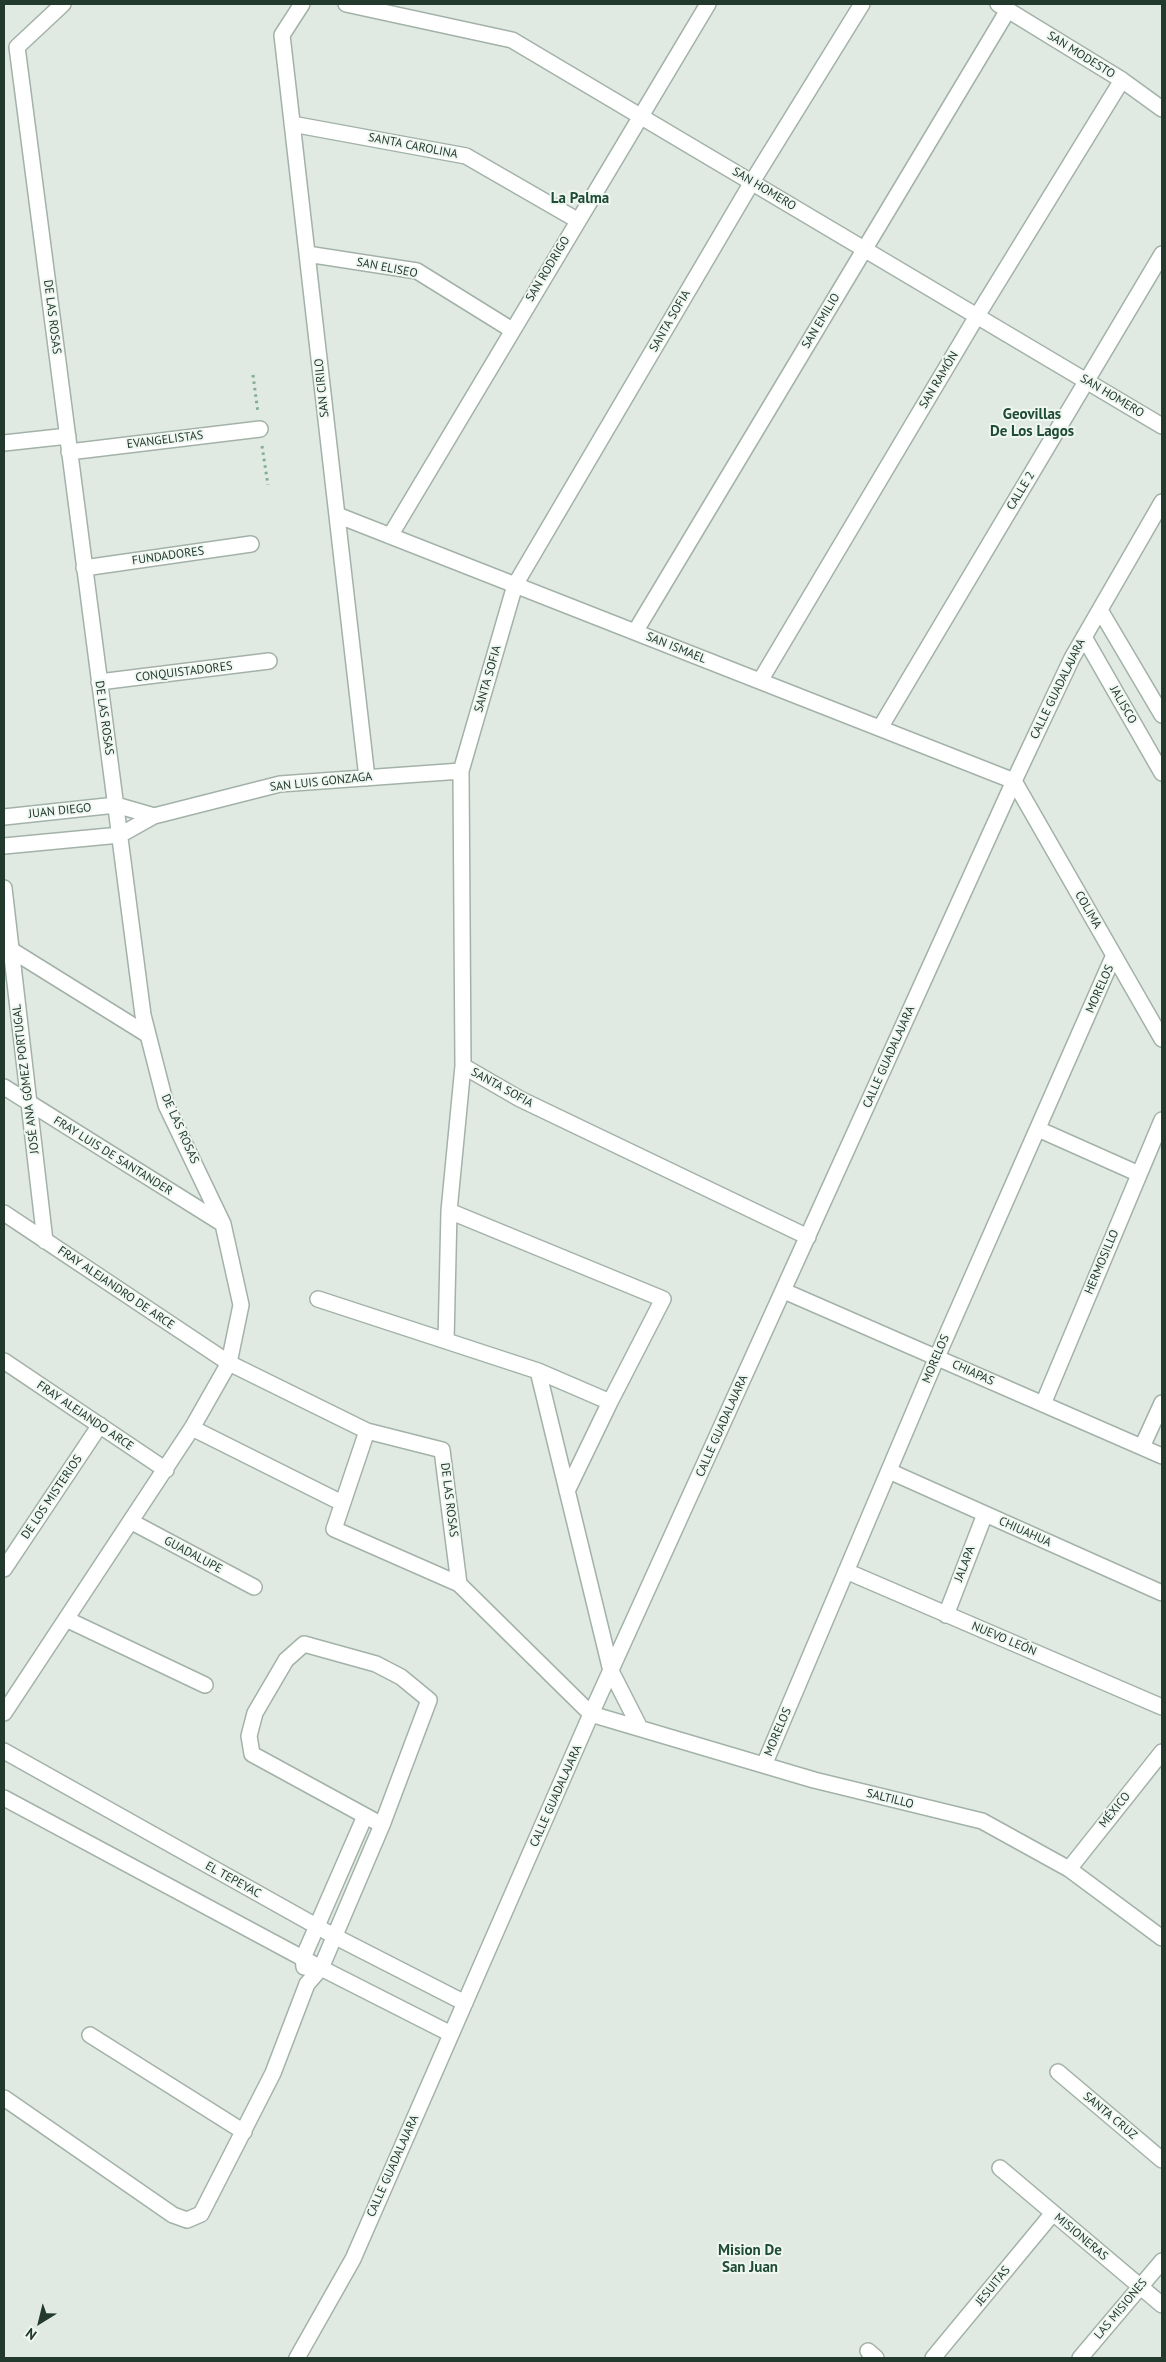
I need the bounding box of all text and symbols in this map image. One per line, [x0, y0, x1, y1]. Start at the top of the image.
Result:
street label: SAN MODESTO [1044, 28, 1118, 82]
street label: SANTA CAROLINA [367, 130, 459, 162]
street label: SAN HOMERO [730, 164, 798, 214]
district label: La Palma [551, 190, 609, 208]
street label: SAN RODRIGO [523, 234, 573, 304]
street label: SAN ELISEO [355, 255, 419, 281]
street label: DE LAS ROSAS [40, 279, 64, 355]
street label: SANTA SOFIA [647, 288, 693, 354]
street label: SAN EMILIO [799, 291, 843, 351]
street label: SAN RAMÓN [916, 349, 962, 411]
street label: SAN CIRILO [312, 358, 332, 418]
street label: SAN HOMERO [1078, 371, 1146, 421]
district label: Geovillas De Los Lagos [990, 406, 1074, 441]
street label: EVANGELISTAS [126, 428, 204, 452]
street label: CALLE 2 [1004, 469, 1038, 513]
street label: FUNDADORES [131, 544, 205, 568]
street label: SAN ISMAEL [644, 629, 708, 667]
street label: CALLE GUADALAJARA [1027, 636, 1089, 742]
street label: SANTA SOFIA [472, 644, 504, 714]
street label: CONQUISTADORES [135, 659, 233, 685]
street label: DE LAS ROSAS [92, 680, 116, 756]
street label: JALISCO [1106, 684, 1140, 726]
street label: SAN LUIS GONZAGA [269, 769, 373, 795]
street label: JUAN DIEGO [28, 801, 92, 821]
street label: COLIMA [1072, 889, 1104, 931]
street label: MORELOS [1083, 963, 1117, 1015]
street label: JOSÉ ANA GÓMEZ PORTUGAL [10, 1003, 42, 1155]
street label: CALLE GUADALAJARA [860, 1004, 918, 1110]
street label: SANTA SOFIA [468, 1065, 536, 1111]
street label: DE LAS ROSAS [158, 1092, 202, 1166]
street label: FRAY LUIS DE SANTANDER [51, 1113, 175, 1199]
street label: HERMOSILLO [1082, 1227, 1122, 1297]
street label: FRAY ALEJANDRO DE ARCE [55, 1244, 177, 1332]
street label: MORELOS [919, 1333, 953, 1385]
street label: CHIAPAS [950, 1357, 996, 1389]
street label: CALLE GUADALAJARA [693, 1373, 751, 1479]
street label: FRAY ALEJANDO ARCE [34, 1378, 136, 1454]
street label: DE LOS MISTERIOS [19, 1452, 85, 1542]
street label: DE LAS ROSAS [437, 1462, 461, 1538]
street label: CHIUAHUA [996, 1514, 1054, 1550]
street label: GUADALUPE [161, 1534, 225, 1576]
street label: JALAPA [952, 1544, 978, 1584]
street label: NUEVO LEÓN [969, 1619, 1039, 1659]
street label: MORELOS [761, 1706, 795, 1758]
street label: CALLE GUADALAJARA [527, 1743, 585, 1849]
street label: SALTILLO [865, 1786, 915, 1812]
street label: MÉXICO [1096, 1789, 1134, 1831]
street label: EL TEPEYAC [203, 1859, 263, 1901]
street label: SANTA CRUZ [1080, 2089, 1140, 2143]
street label: CALLE GUADALAJARA [364, 2113, 422, 2219]
street label: MISIONERAS [1051, 2210, 1111, 2264]
district label: Mision De San Juan [718, 2242, 782, 2277]
street label: JESUITAS [973, 2263, 1013, 2309]
street label: LAS MISIONES [1091, 2276, 1151, 2342]
north arrow [15, 2297, 65, 2347]
text: N [22, 2324, 40, 2344]

